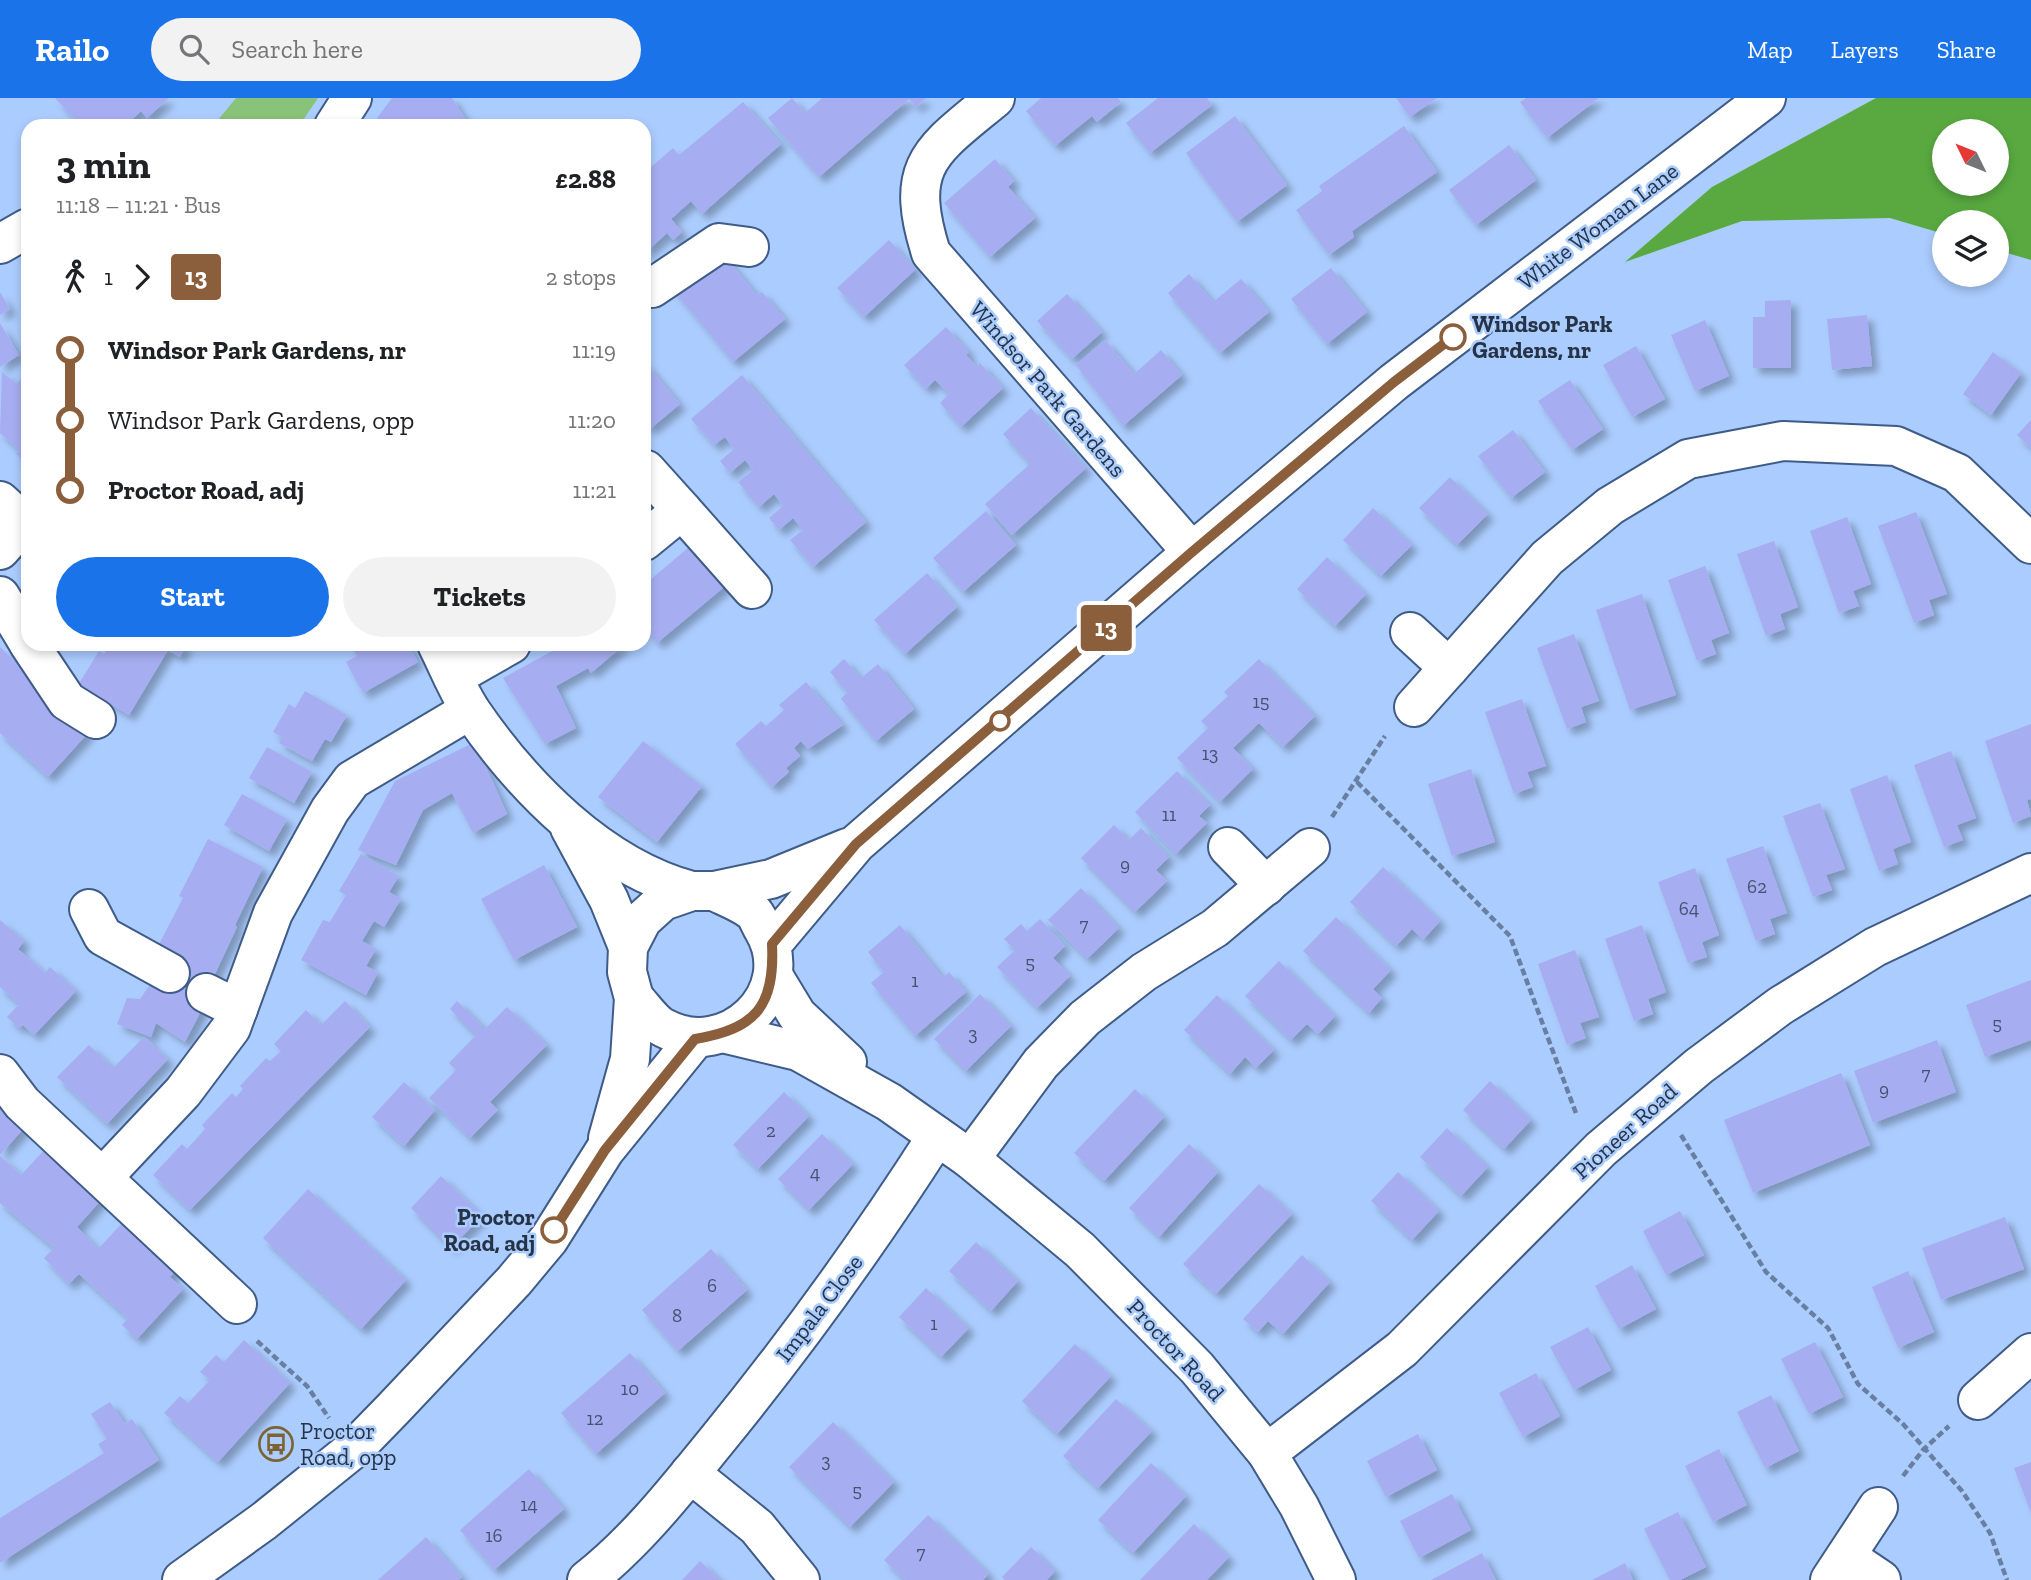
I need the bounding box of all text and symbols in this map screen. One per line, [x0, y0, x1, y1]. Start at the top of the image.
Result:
search box [151, 18, 641, 81]
text: Railo [35, 30, 109, 69]
icon: search [175, 30, 213, 68]
text: Search here [231, 33, 363, 65]
text: Map [1747, 35, 1793, 64]
text: Layers [1831, 35, 1899, 64]
text: Share [1937, 35, 1996, 64]
north arrow [1932, 119, 2009, 196]
map controls [1932, 119, 2009, 287]
text: 3 min [56, 142, 151, 188]
street label: White Woman Lane [1512, 156, 1684, 296]
text: £2.88 [555, 163, 616, 195]
text: 11:18 – 11:21 · Bus [56, 191, 221, 219]
button: layers [1932, 210, 2009, 287]
icon: walk [56, 258, 94, 296]
icon: forward [123, 258, 161, 296]
text: 13 [185, 262, 207, 291]
text: 1 [104, 263, 113, 291]
text: 2 stops [546, 263, 616, 291]
street label: Windsor Park Gardens [964, 295, 1132, 483]
place label: Windsor Park Gardens, nr [1472, 310, 1613, 364]
marker: Windsor Park Gardens, nr [1440, 324, 1466, 350]
text: Windsor Park Gardens, nr [108, 334, 406, 366]
text: 11:19 [572, 336, 616, 364]
text: Windsor Park Gardens, opp [108, 404, 414, 436]
text: 11:20 [568, 406, 616, 434]
text: Proctor Road, adj [108, 474, 304, 506]
text: 11:21 [572, 476, 616, 504]
button: Start [56, 557, 329, 637]
button: Tickets [343, 557, 616, 637]
line badge: 13 [1074, 605, 1138, 651]
text: 13 [1095, 613, 1117, 642]
house number: 15 [1252, 690, 1270, 713]
unlabelled marker [990, 711, 1010, 731]
house number: 13 [1202, 742, 1218, 765]
house number: 11 [1162, 803, 1176, 826]
house number: 9 [1120, 853, 1130, 876]
house number: 62 [1747, 875, 1767, 898]
house number: 64 [1679, 897, 1699, 920]
house number: 7 [1080, 913, 1089, 936]
house number: 5 [1025, 951, 1035, 974]
house number: 1 [911, 969, 919, 992]
house number: 5 [1992, 1012, 2002, 1035]
house number: 3 [968, 1022, 978, 1045]
house number: 7 [1922, 1062, 1931, 1085]
street label: Pioneer Road [1567, 1077, 1683, 1185]
house number: 9 [1879, 1078, 1889, 1101]
house number: 2 [766, 1119, 776, 1142]
house number: 4 [810, 1161, 820, 1184]
place label: Proctor Road, adj [443, 1203, 535, 1257]
marker: Proctor Road, adj [541, 1217, 567, 1243]
street label: Impala Close [770, 1249, 868, 1367]
house number: 6 [707, 1274, 717, 1297]
street label: Proctor Road [1122, 1293, 1231, 1407]
house number: 8 [672, 1304, 682, 1327]
house number: 1 [930, 1312, 938, 1335]
house number: 10 [621, 1377, 639, 1400]
house number: 12 [586, 1407, 604, 1430]
place label: Proctor Road, opp [300, 1417, 396, 1471]
bus stop icon: Proctor Road, opp [257, 1425, 295, 1463]
house number: 3 [821, 1449, 831, 1472]
house number: 5 [852, 1479, 862, 1502]
house number: 14 [520, 1493, 538, 1516]
house number: 16 [485, 1524, 503, 1547]
house number: 7 [917, 1541, 926, 1564]

